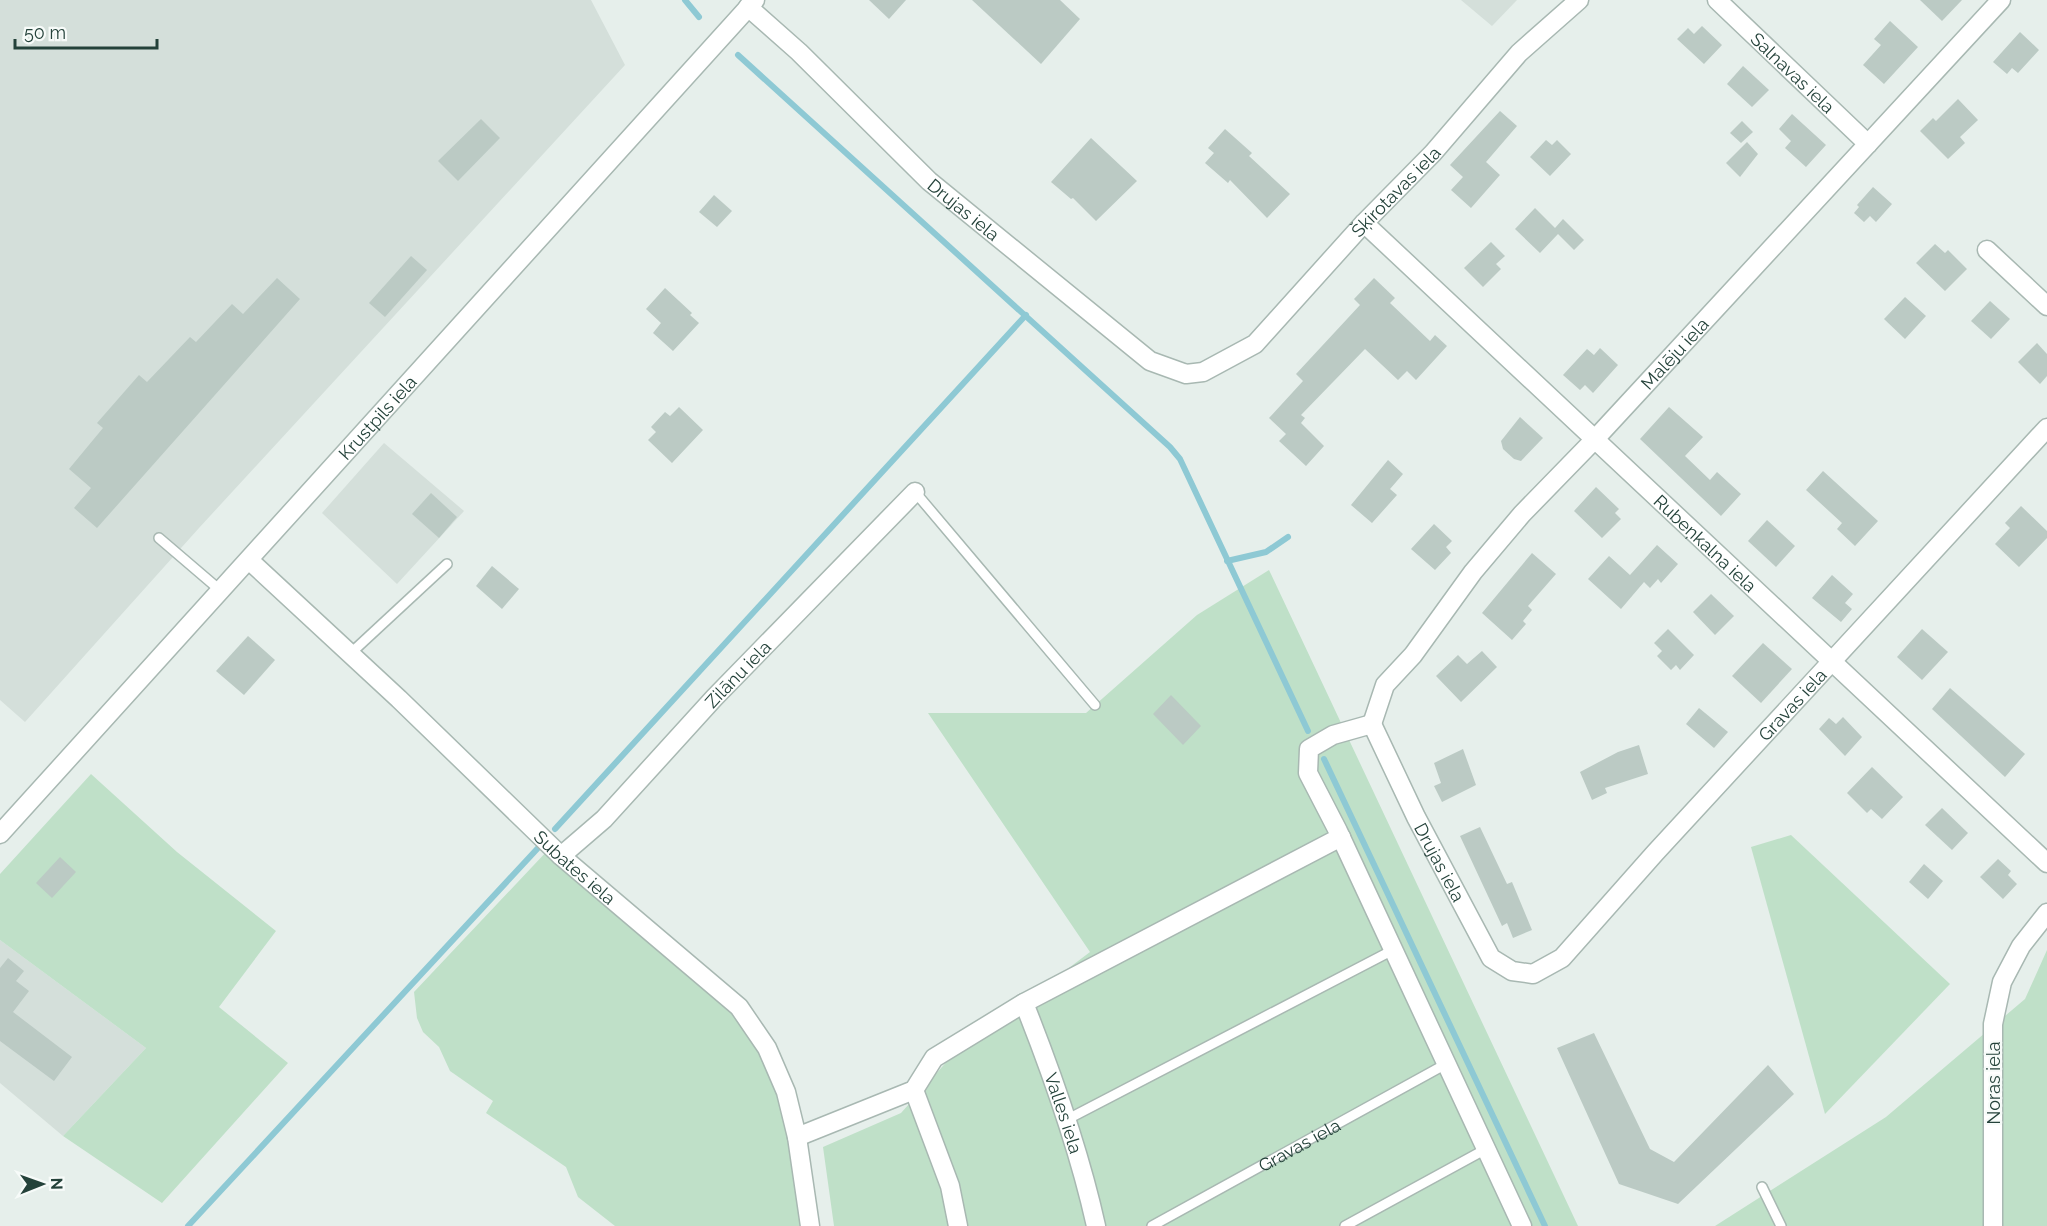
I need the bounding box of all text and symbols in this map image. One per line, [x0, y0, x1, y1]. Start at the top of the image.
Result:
scale bar [15, 12, 158, 50]
text: 50 m [24, 22, 66, 43]
street label: Salnavas iela [1747, 28, 1839, 117]
street label: Šķirotavas iela [1346, 142, 1444, 241]
street label: Drujas iela [924, 174, 1004, 245]
street label: Malēju iela [1636, 313, 1712, 393]
street label: Krustpils iela [334, 371, 420, 464]
street label: Rubeņkalna iela [1650, 490, 1761, 596]
street label: Zilānu iela [700, 636, 775, 712]
street label: Gravas iela [1754, 664, 1830, 745]
street label: Drujas iela [1410, 819, 1470, 905]
street label: Subates iela [530, 826, 620, 908]
street label: Noras iela [1983, 1041, 2004, 1125]
street label: Valles iela [1041, 1070, 1087, 1156]
street label: Gravas iela [1254, 1114, 1344, 1176]
north arrow [12, 1154, 72, 1214]
text: N [47, 1177, 66, 1190]

